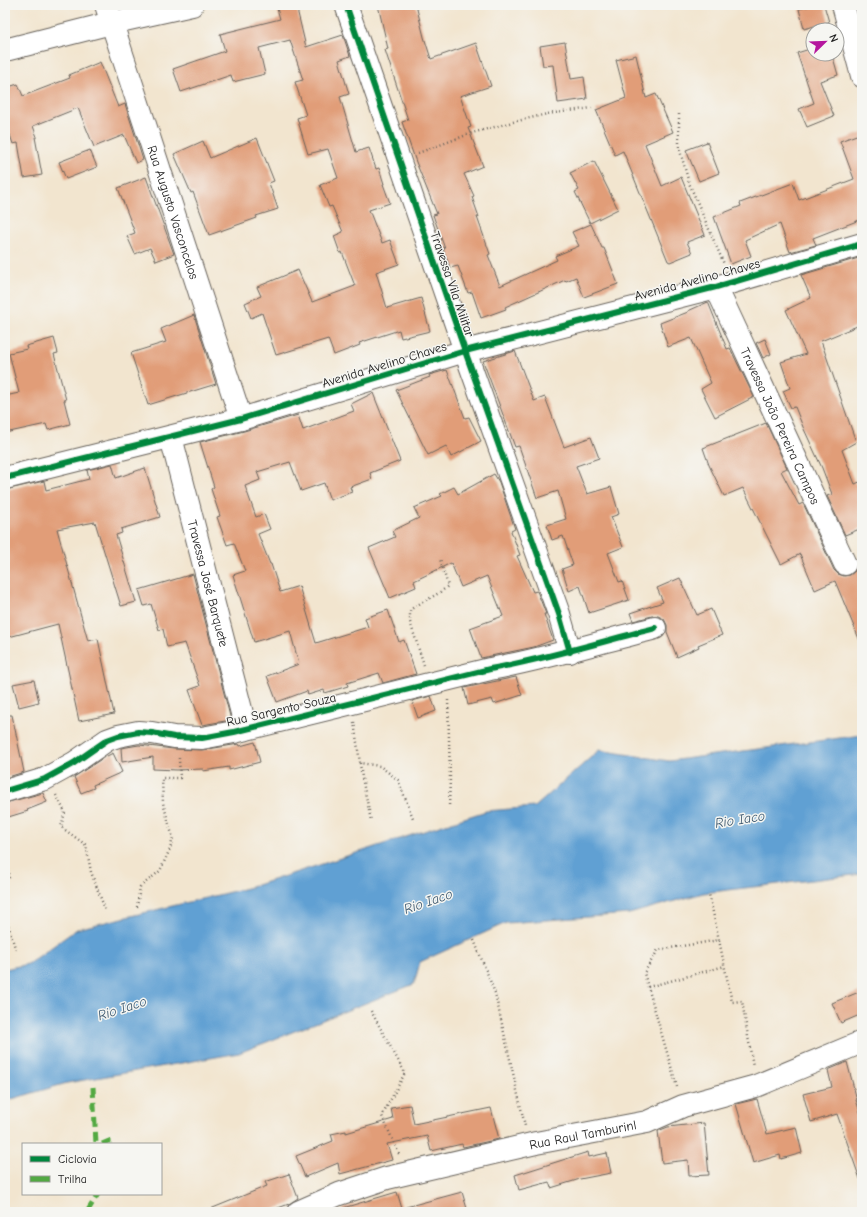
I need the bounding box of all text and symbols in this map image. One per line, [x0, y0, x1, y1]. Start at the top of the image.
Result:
north arrow [805, 22, 845, 62]
text: N [826, 32, 841, 44]
street label: Rua Augusto Vasconcelos [144, 144, 202, 281]
street label: Travessa Vila Militar [427, 229, 478, 340]
street label: Avenida Avelino Chaves [633, 255, 762, 303]
street label: Avenida Avelino Chaves [320, 338, 448, 391]
street label: Travessa João Pereira Campos [737, 345, 823, 507]
street label: Travessa José Barquete [185, 518, 232, 649]
street label: Rua Sargento Souza [225, 690, 337, 729]
water label: Rio Iaco [714, 807, 766, 832]
water label: Rio Iaco [402, 885, 455, 918]
water label: Rio Iaco [96, 993, 149, 1024]
street label: Rua Raul Tamburinl [528, 1117, 638, 1152]
legend [22, 1143, 162, 1195]
text: Ciclovia [58, 1152, 97, 1166]
text: Trilha [58, 1172, 87, 1186]

